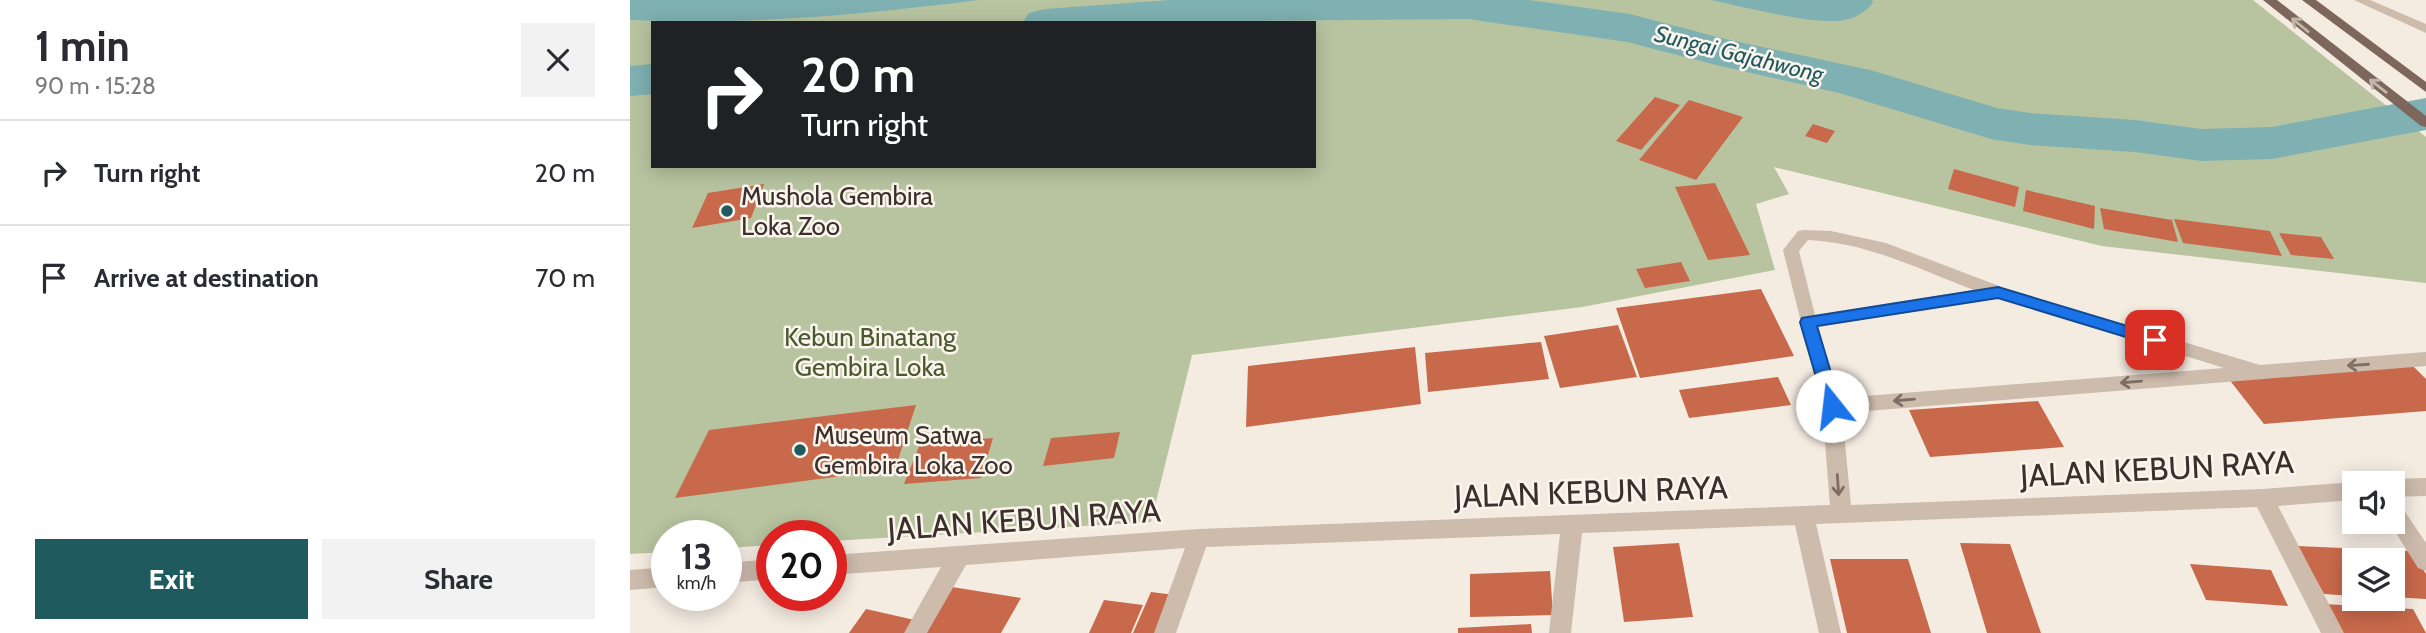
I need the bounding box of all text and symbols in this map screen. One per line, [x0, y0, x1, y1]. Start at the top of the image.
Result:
one-way arrow [2292, 17, 2310, 32]
water label: Sungai Gajahwong [1652, 19, 1828, 89]
text: 1 min [35, 20, 130, 72]
button: close [521, 23, 595, 97]
text: 20 m [801, 45, 915, 104]
icon: right [686, 49, 777, 140]
text: 90 m · 15:28 [35, 72, 156, 100]
one-way arrow [2370, 79, 2388, 94]
text: Turn right [801, 105, 928, 144]
icon: right [35, 154, 73, 192]
text: Turn right [94, 157, 200, 189]
text: 20 m [535, 157, 595, 189]
place label: Mushola Gembira Loka Zoo [741, 180, 933, 242]
marker: Mushola Gembira Loka Zoo [719, 203, 735, 219]
icon: arrive [35, 259, 73, 297]
text: Arrive at destination [94, 262, 319, 294]
text: 70 m [535, 262, 595, 294]
pin [2125, 310, 2185, 370]
park label: Kebun Binatang Gembira Loka [784, 321, 957, 383]
icon: arrive [2136, 321, 2174, 359]
one-way arrow [2347, 358, 2370, 371]
position arrow [1795, 369, 1869, 443]
one-way arrow [2120, 376, 2143, 389]
one-way arrow [1894, 394, 1916, 407]
place label: Museum Satwa Gembira Loka Zoo [814, 419, 1013, 481]
marker: Museum Satwa Gembira Loka Zoo [792, 442, 808, 458]
street label: JALAN KEBUN RAYA [2018, 442, 2295, 495]
street label: JALAN KEBUN RAYA [1452, 467, 1729, 516]
map controls [2342, 471, 2405, 611]
button: sound [2342, 471, 2405, 534]
one-way arrow [1832, 473, 1845, 495]
street label: JALAN KEBUN RAYA [885, 490, 1162, 549]
speed limit sign: 20 [756, 520, 847, 611]
text: 13 [681, 535, 712, 578]
button: Exit [35, 539, 308, 619]
button: Share [322, 539, 595, 619]
button: layers [2342, 548, 2405, 611]
text: km/h [677, 572, 716, 594]

